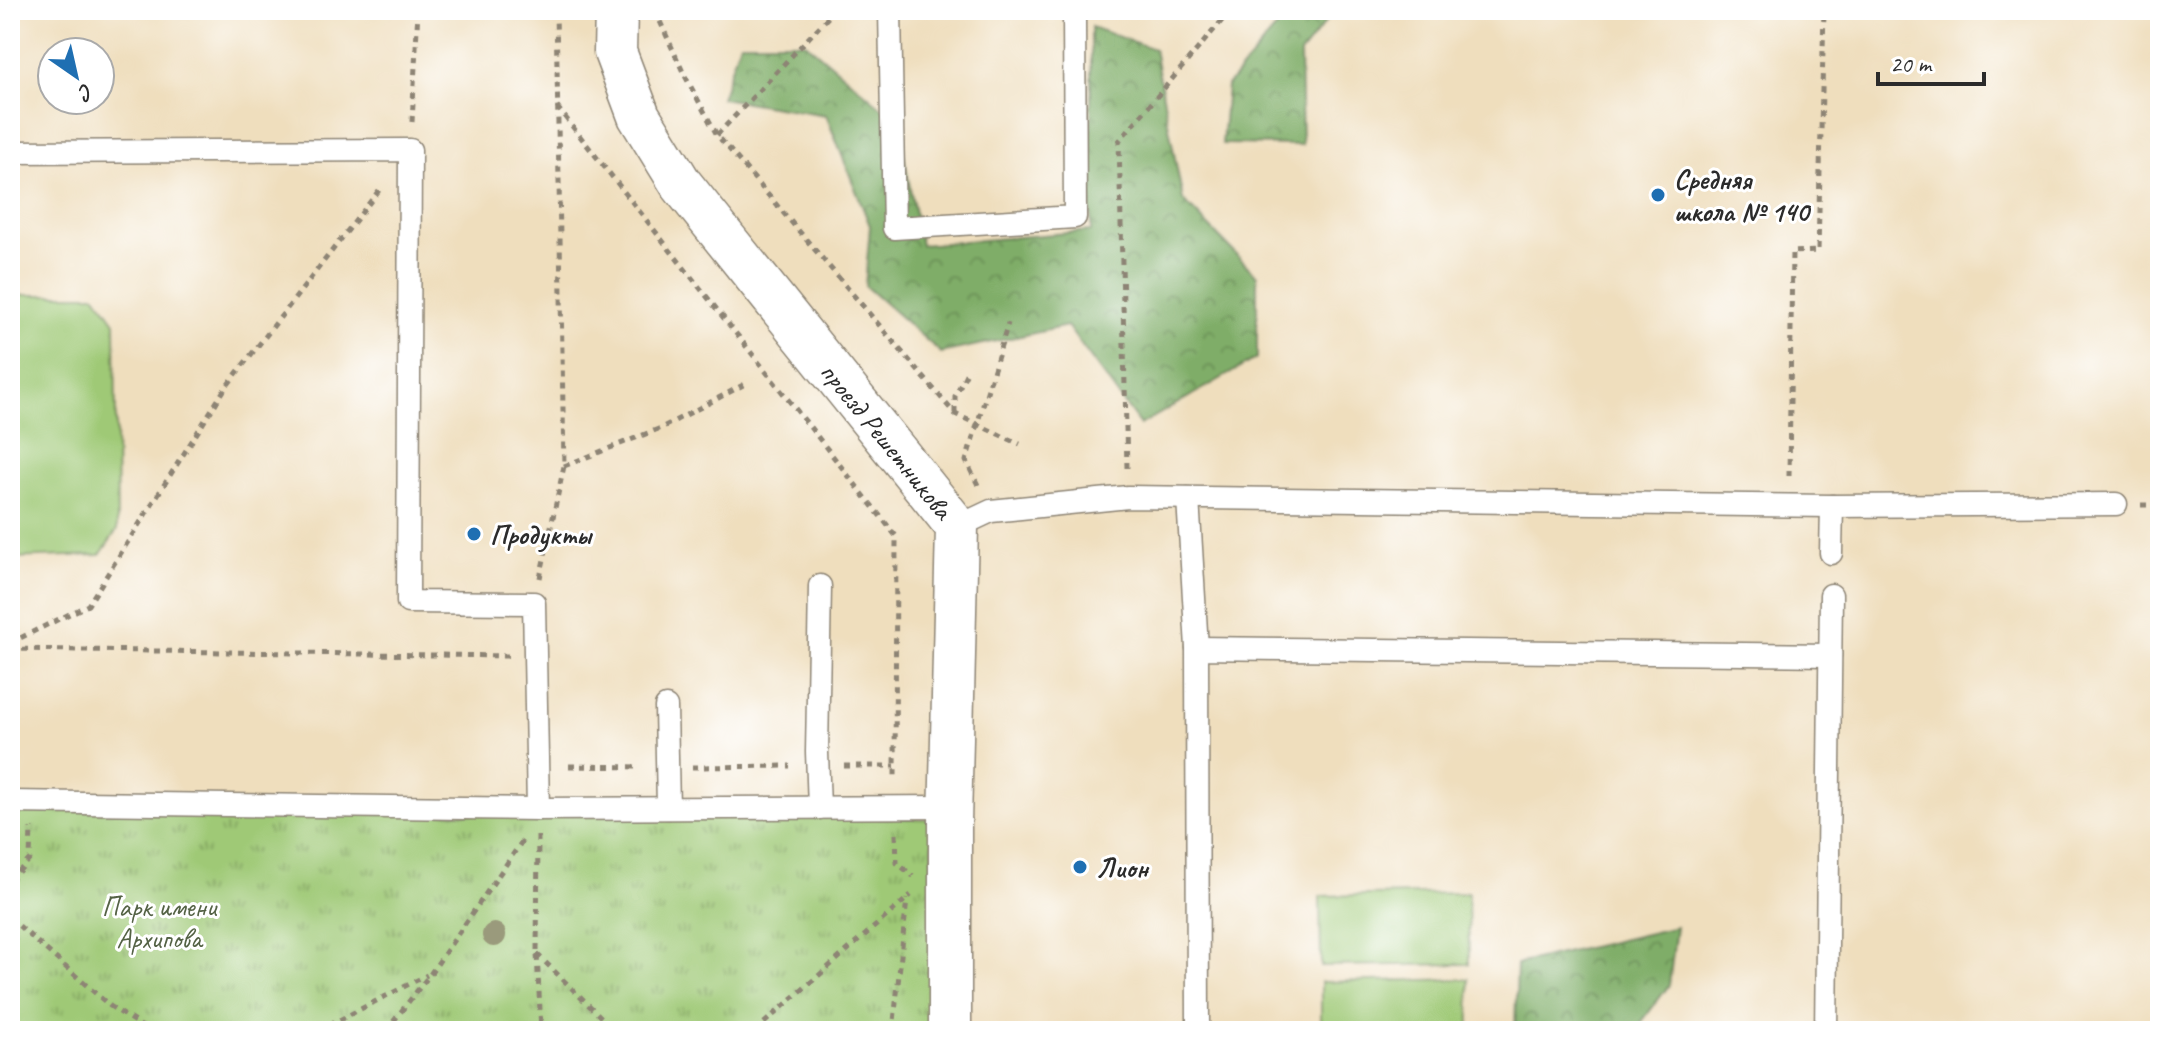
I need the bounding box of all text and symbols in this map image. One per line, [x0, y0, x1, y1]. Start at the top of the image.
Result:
north arrow [36, 36, 116, 116]
scale bar [1878, 36, 1984, 86]
text: 20 m [1890, 49, 1933, 79]
text: С [72, 77, 99, 108]
place label: Средняя школа № 140 [1674, 162, 1812, 229]
marker: Средняя школа № 140 [1649, 186, 1667, 204]
street label: проезд Решетникова [813, 355, 962, 527]
place label: Продукты [490, 517, 593, 553]
marker: Продукты [465, 525, 483, 543]
place label: Лион [1096, 850, 1150, 885]
marker: Лион [1071, 858, 1089, 876]
park label: Парк имени Архипова [102, 889, 218, 956]

